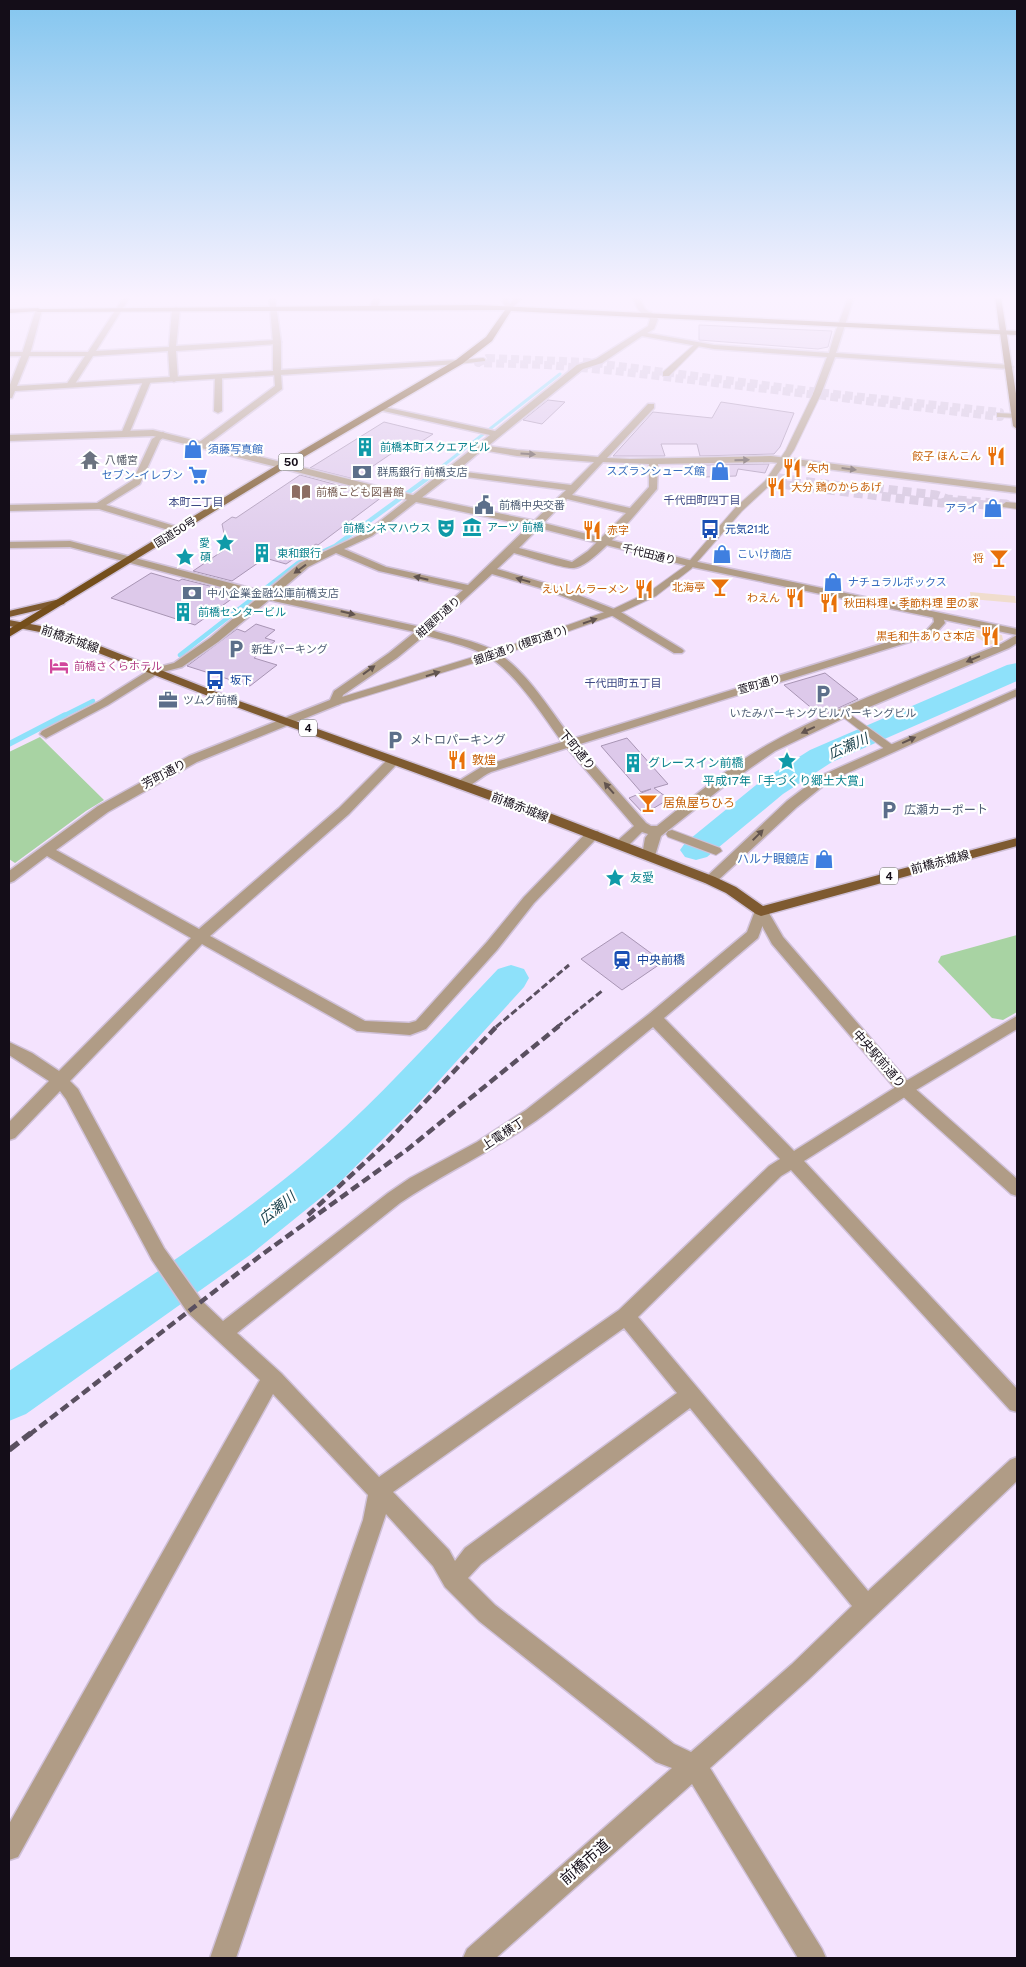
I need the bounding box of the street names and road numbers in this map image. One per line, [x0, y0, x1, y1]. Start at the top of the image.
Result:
road number: 50 [278, 454, 304, 471]
street label: 国道50号 [152, 515, 198, 549]
street label: 千代田通り [621, 542, 677, 566]
street label: 紺屋町通り [414, 594, 462, 640]
street label: 前橋赤城線 [39, 623, 101, 655]
street label: 銀座通り (榎町通り) [472, 623, 568, 667]
street label: 萱町通り [736, 672, 782, 696]
road number: 4 [299, 720, 317, 736]
street label: 下町通り [556, 727, 598, 773]
street label: 芳町通り [140, 757, 188, 791]
street label: 前橋赤城線 [489, 790, 551, 824]
street label: 前橋赤城線 [909, 847, 971, 877]
road number: 4 [880, 868, 898, 884]
street label: 中央駅前通り [850, 1027, 908, 1091]
street label: 上電横丁 [479, 1115, 527, 1153]
street label: 前橋市道 [556, 1836, 613, 1888]

